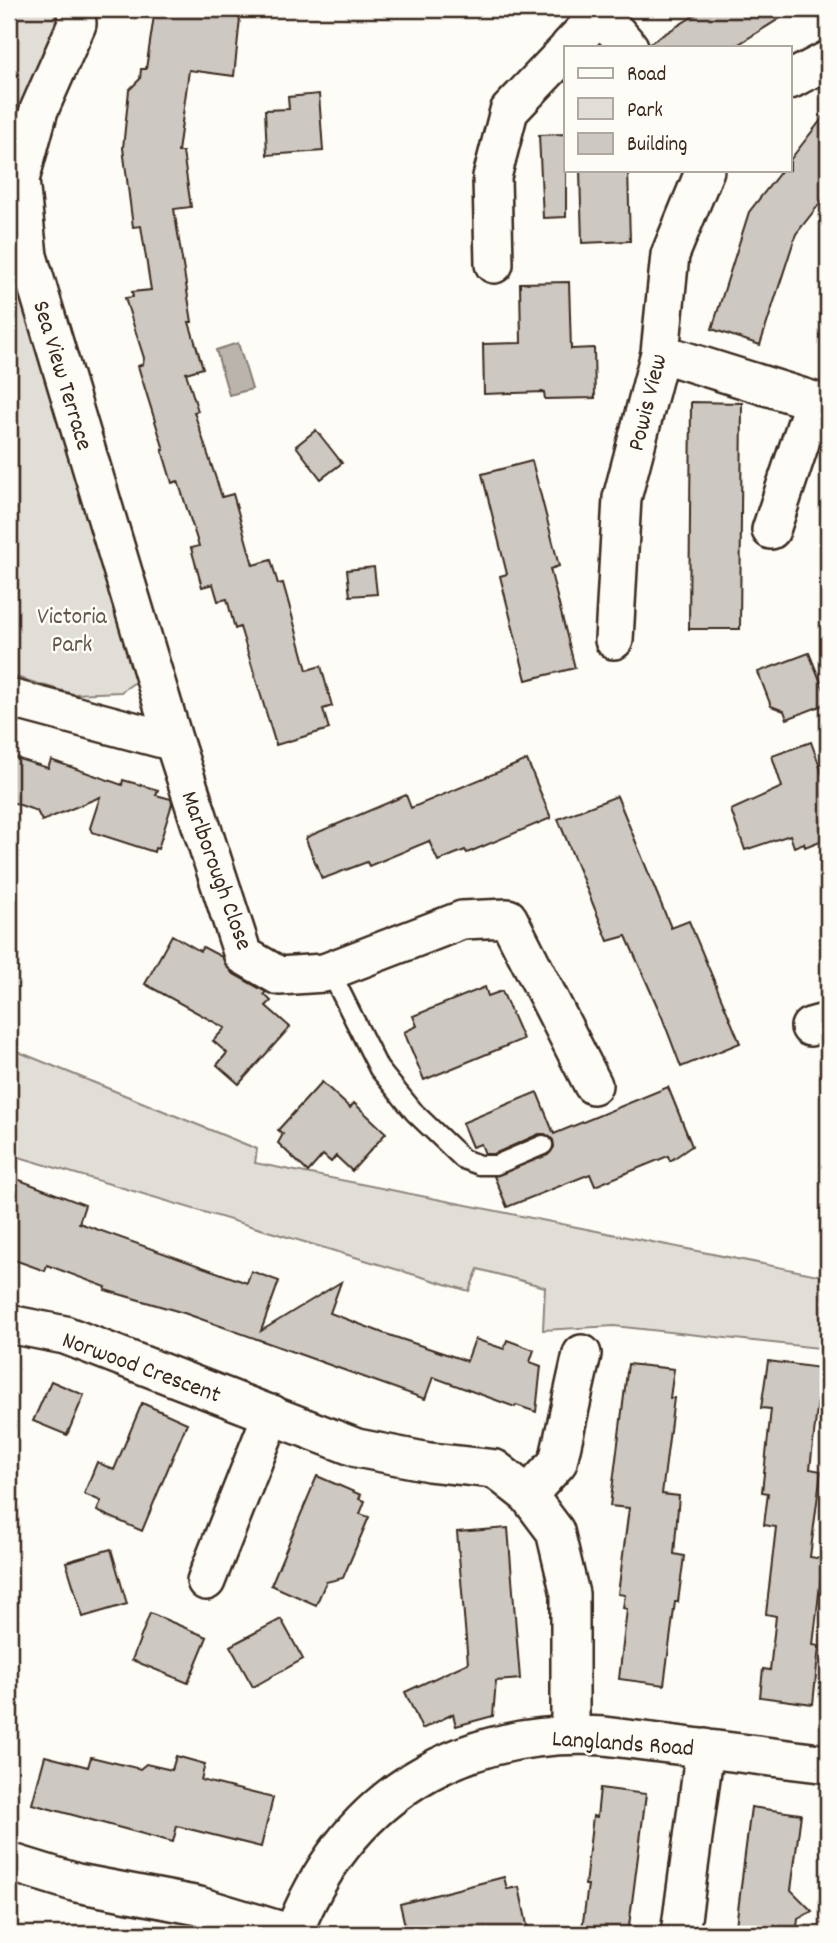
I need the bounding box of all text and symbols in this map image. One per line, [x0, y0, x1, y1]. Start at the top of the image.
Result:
legend [564, 46, 792, 172]
text: Road [627, 61, 666, 91]
text: Park [627, 97, 663, 127]
text: Building [627, 131, 687, 161]
street label: Sea View Terrace [22, 297, 100, 455]
street label: Powis View [620, 351, 677, 455]
park label: Victoria Park [37, 601, 108, 663]
street label: Marlborough Close [171, 787, 260, 955]
street label: Norwood Crescent [57, 1324, 225, 1413]
street label: Langlands Road [551, 1723, 695, 1767]

